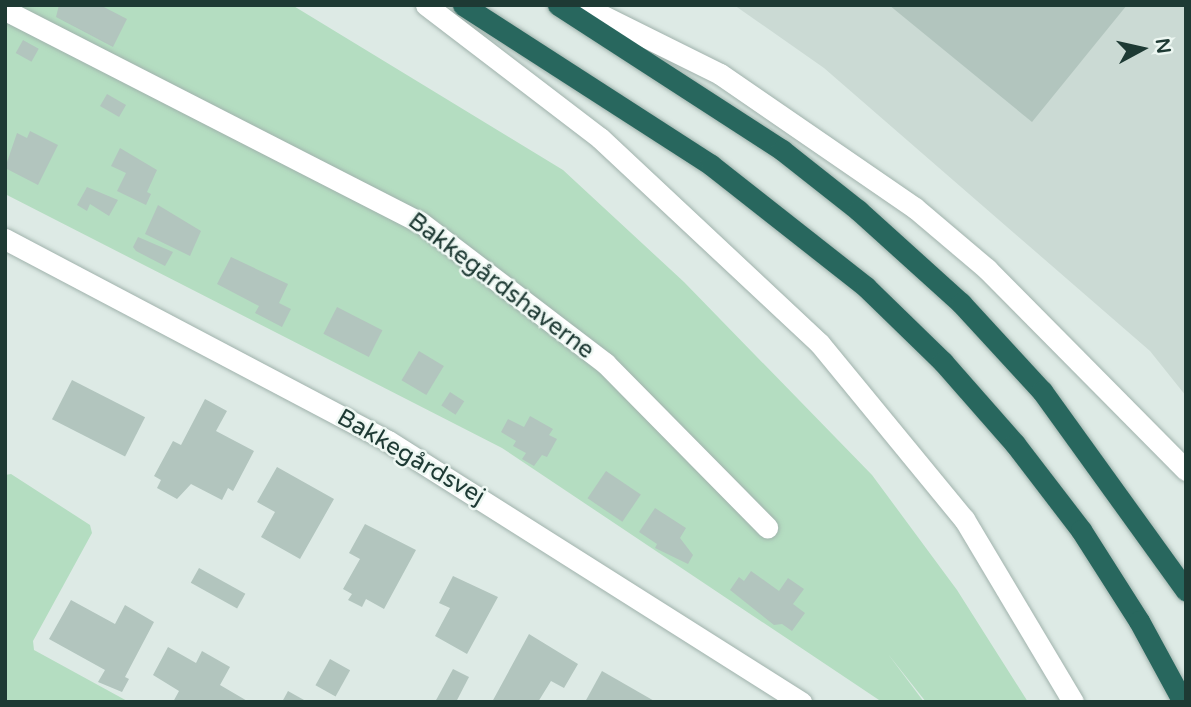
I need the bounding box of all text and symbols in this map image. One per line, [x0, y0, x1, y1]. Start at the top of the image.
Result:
north arrow [1107, 14, 1177, 84]
text: N [1151, 37, 1175, 55]
street label: Bakkegårdshaverne [402, 207, 600, 365]
street label: Bakkegårdsvej [332, 403, 490, 511]

